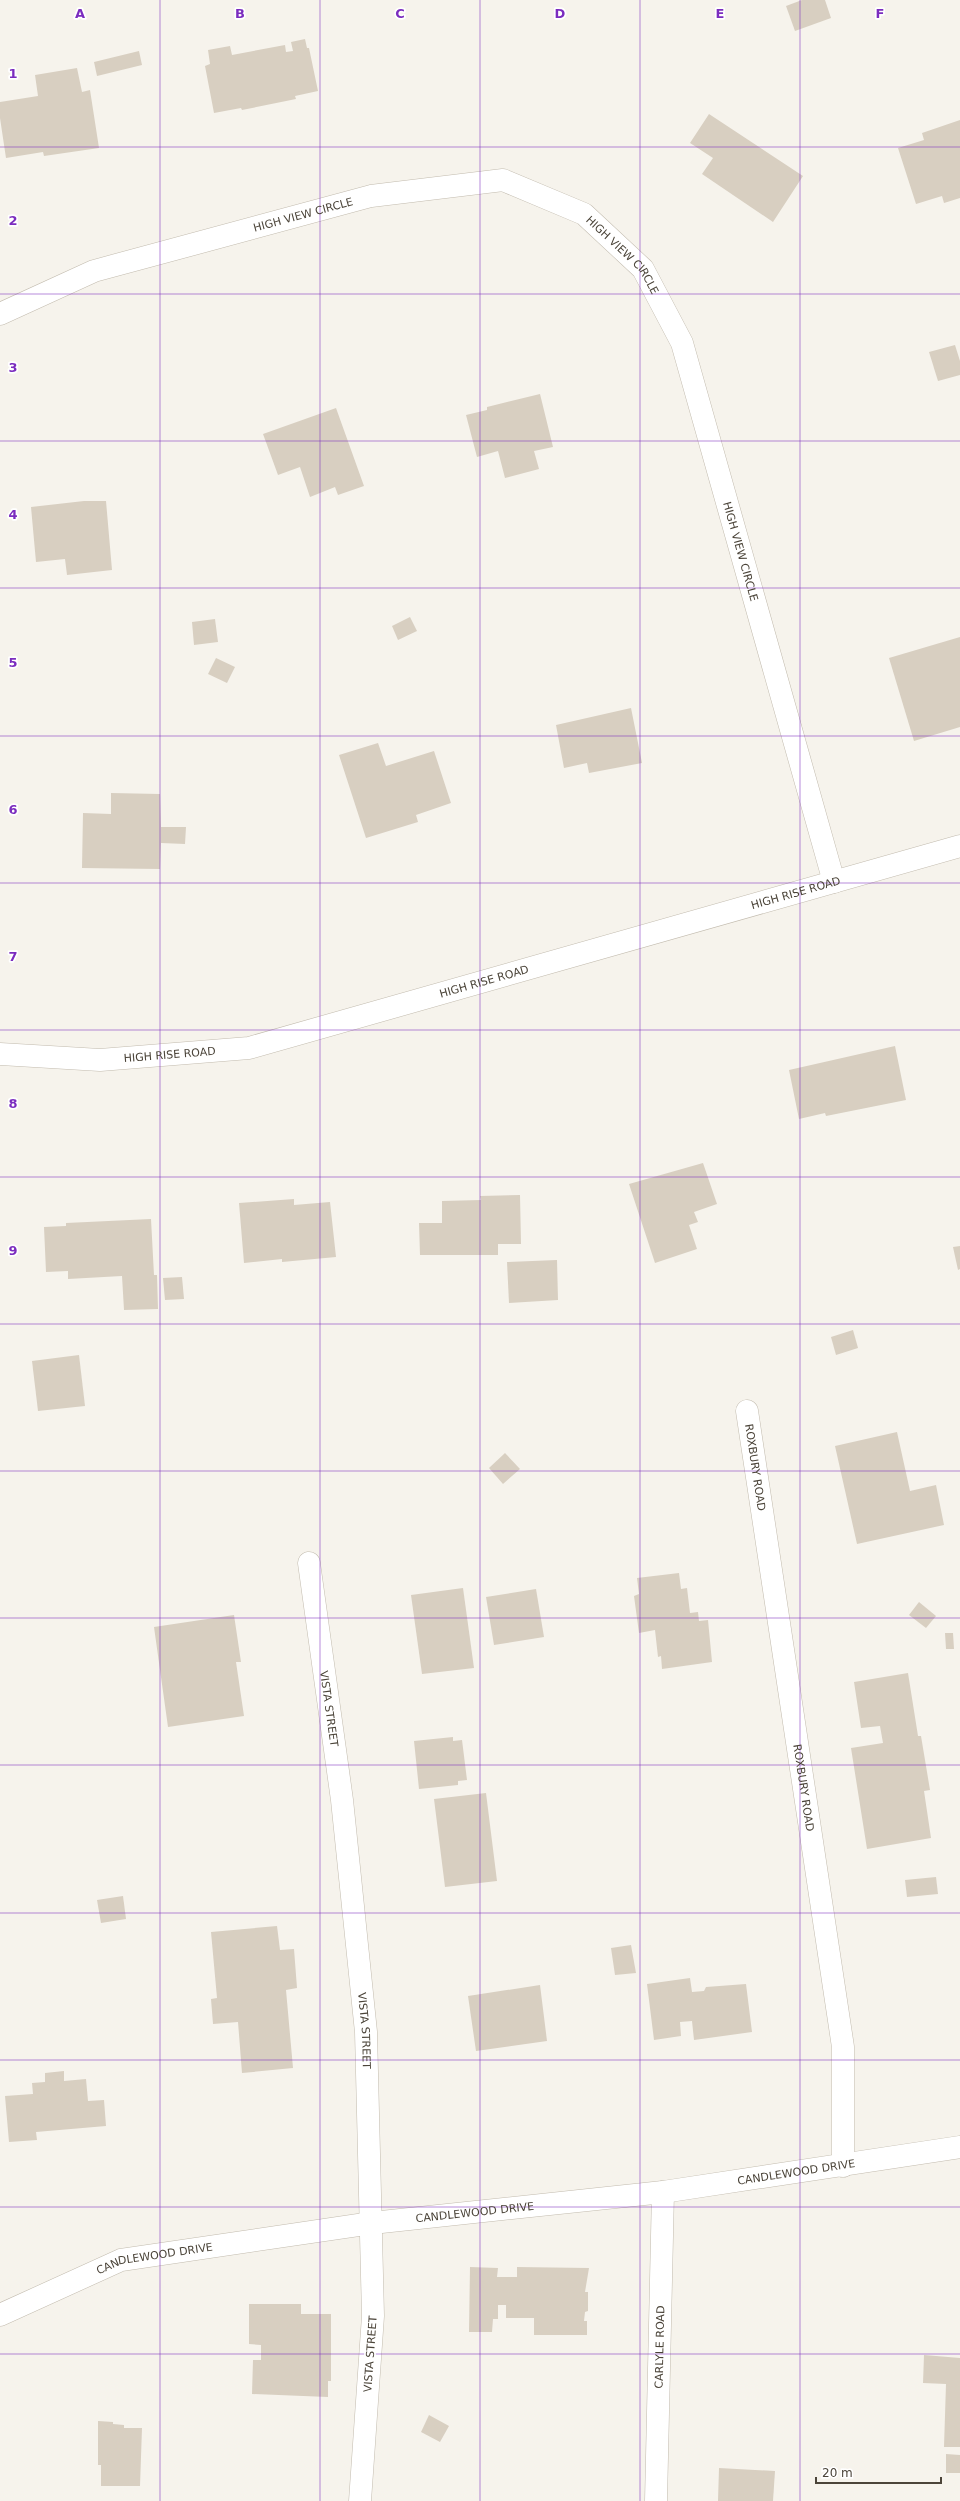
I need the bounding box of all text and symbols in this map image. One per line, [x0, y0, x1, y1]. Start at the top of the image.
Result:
text: A [75, 6, 85, 21]
text: B [235, 6, 245, 21]
text: C [395, 6, 405, 21]
text: D [555, 6, 566, 21]
text: E [716, 6, 724, 21]
text: F [876, 6, 884, 21]
text: 1 [8, 66, 18, 81]
street label: HIGH VIEW CIRCLE [252, 195, 355, 235]
text: 2 [8, 213, 18, 228]
street label: HIGH VIEW CIRCLE [583, 213, 661, 297]
text: 3 [8, 360, 18, 375]
street label: HIGH VIEW CIRCLE [720, 500, 761, 603]
text: 4 [8, 507, 18, 522]
text: 5 [8, 655, 18, 670]
text: 6 [8, 802, 18, 817]
street label: HIGH RISE ROAD [750, 874, 842, 912]
text: 7 [8, 949, 18, 964]
street label: HIGH RISE ROAD [438, 963, 530, 1001]
street label: HIGH RISE ROAD [123, 1045, 216, 1065]
text: 8 [8, 1096, 18, 1111]
text: 9 [8, 1243, 18, 1258]
street label: ROXBURY ROAD [742, 1423, 768, 1512]
street label: VISTA STREET [317, 1670, 341, 1748]
street label: ROXBURY ROAD [790, 1743, 816, 1832]
street label: VISTA STREET [355, 1992, 373, 2069]
street label: CANDLEWOOD DRIVE [736, 2157, 856, 2188]
street label: CANDLEWOOD DRIVE [415, 2200, 535, 2225]
street label: CANDLEWOOD DRIVE [94, 2241, 214, 2277]
street label: CARLYLE ROAD [653, 2305, 667, 2389]
street label: VISTA STREET [361, 2315, 380, 2393]
scale bar [816, 2459, 941, 2485]
text: 20 m [822, 2466, 853, 2480]

